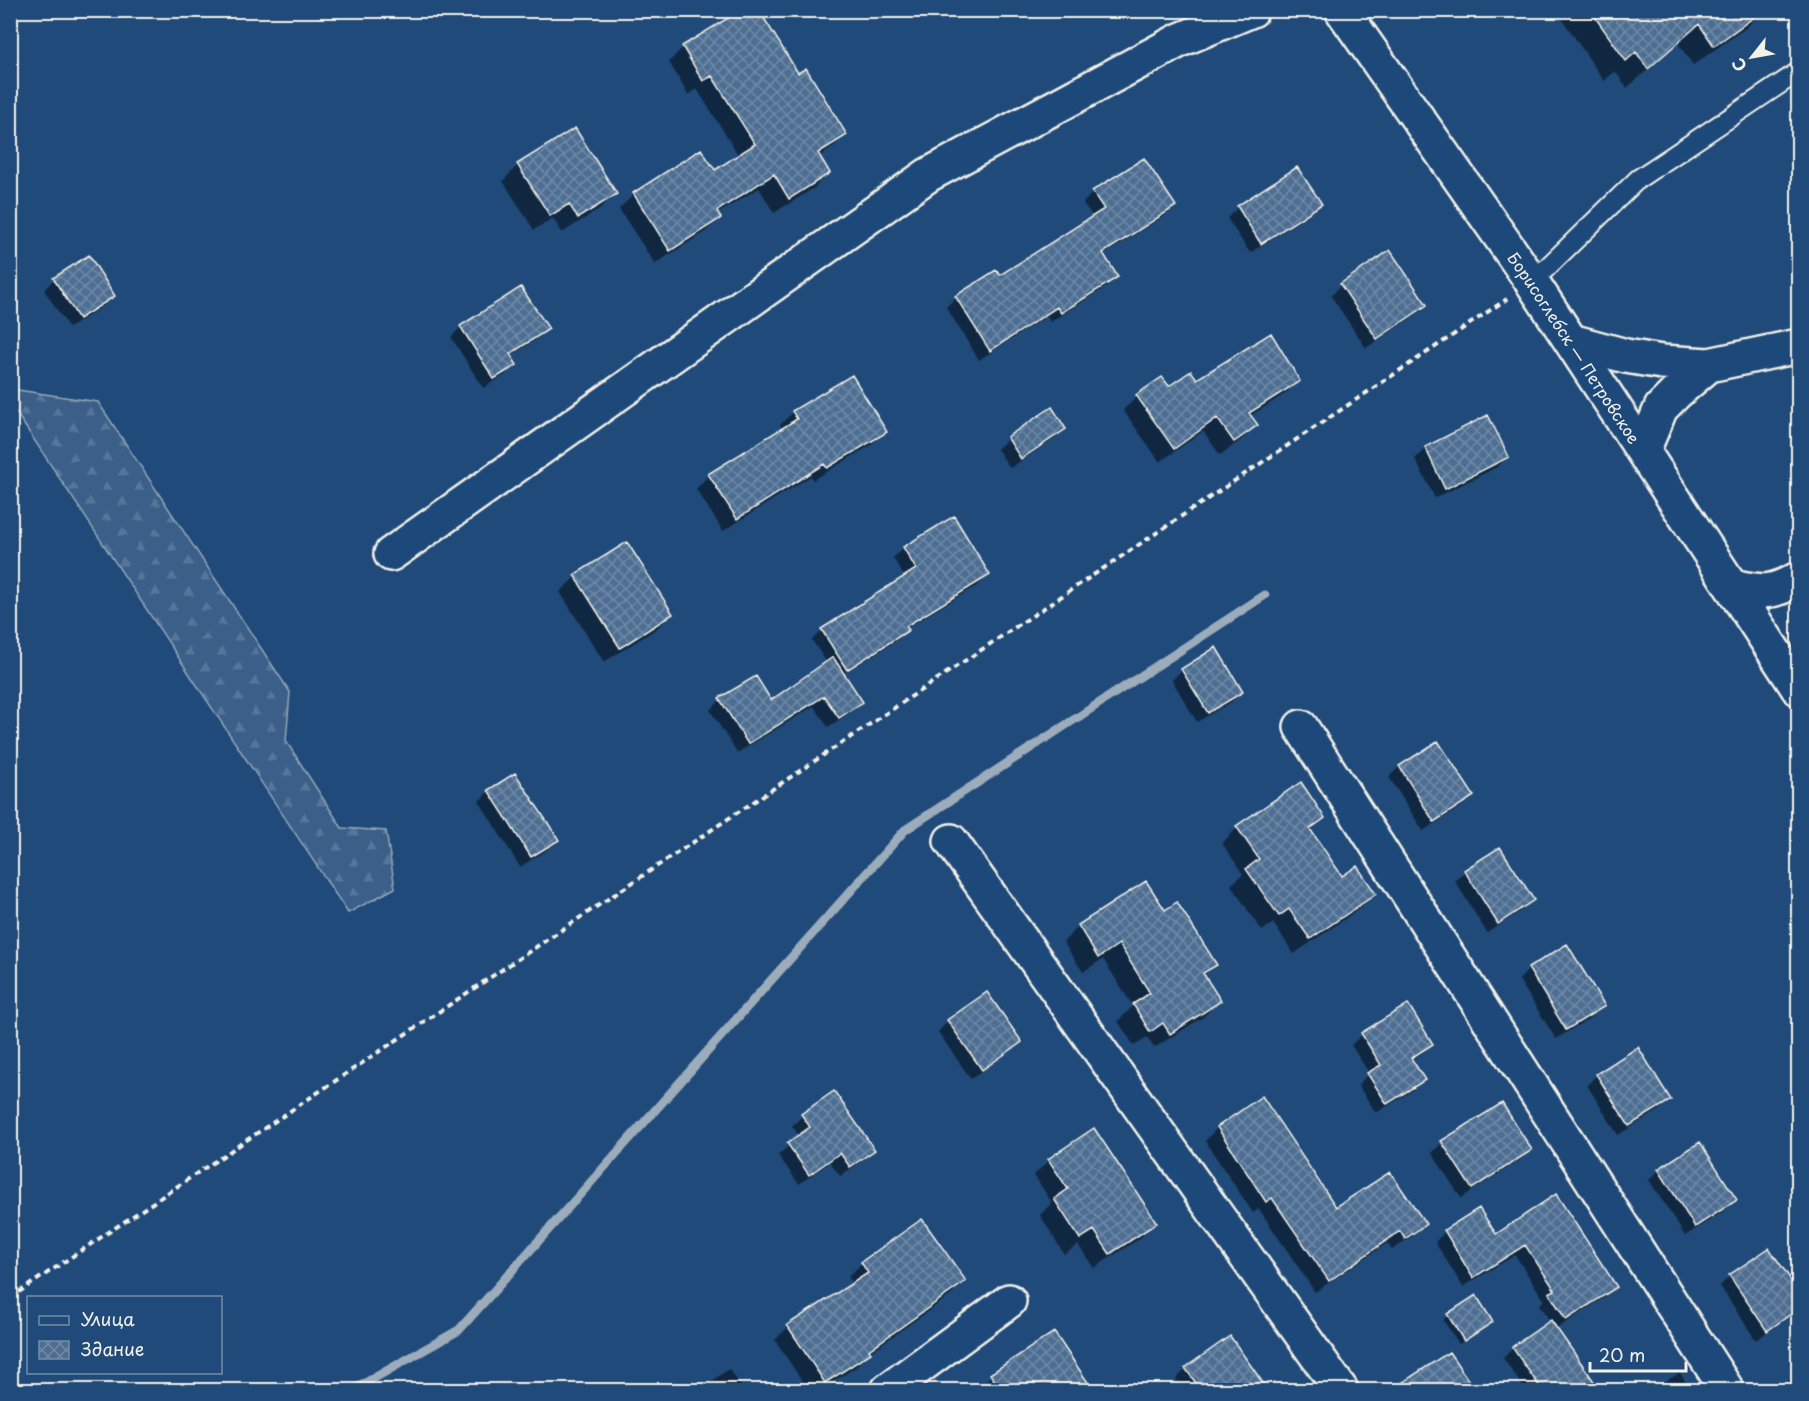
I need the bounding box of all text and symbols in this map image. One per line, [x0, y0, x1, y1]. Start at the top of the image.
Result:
north arrow [1722, 27, 1782, 87]
text: С [1725, 54, 1752, 77]
street label: Борисоглебск — Петровское [1502, 247, 1647, 448]
legend [27, 1296, 222, 1374]
text: Улица [81, 1305, 135, 1332]
text: Здание [81, 1335, 144, 1362]
scale bar [1590, 1335, 1686, 1373]
text: 20 m [1599, 1341, 1645, 1368]

